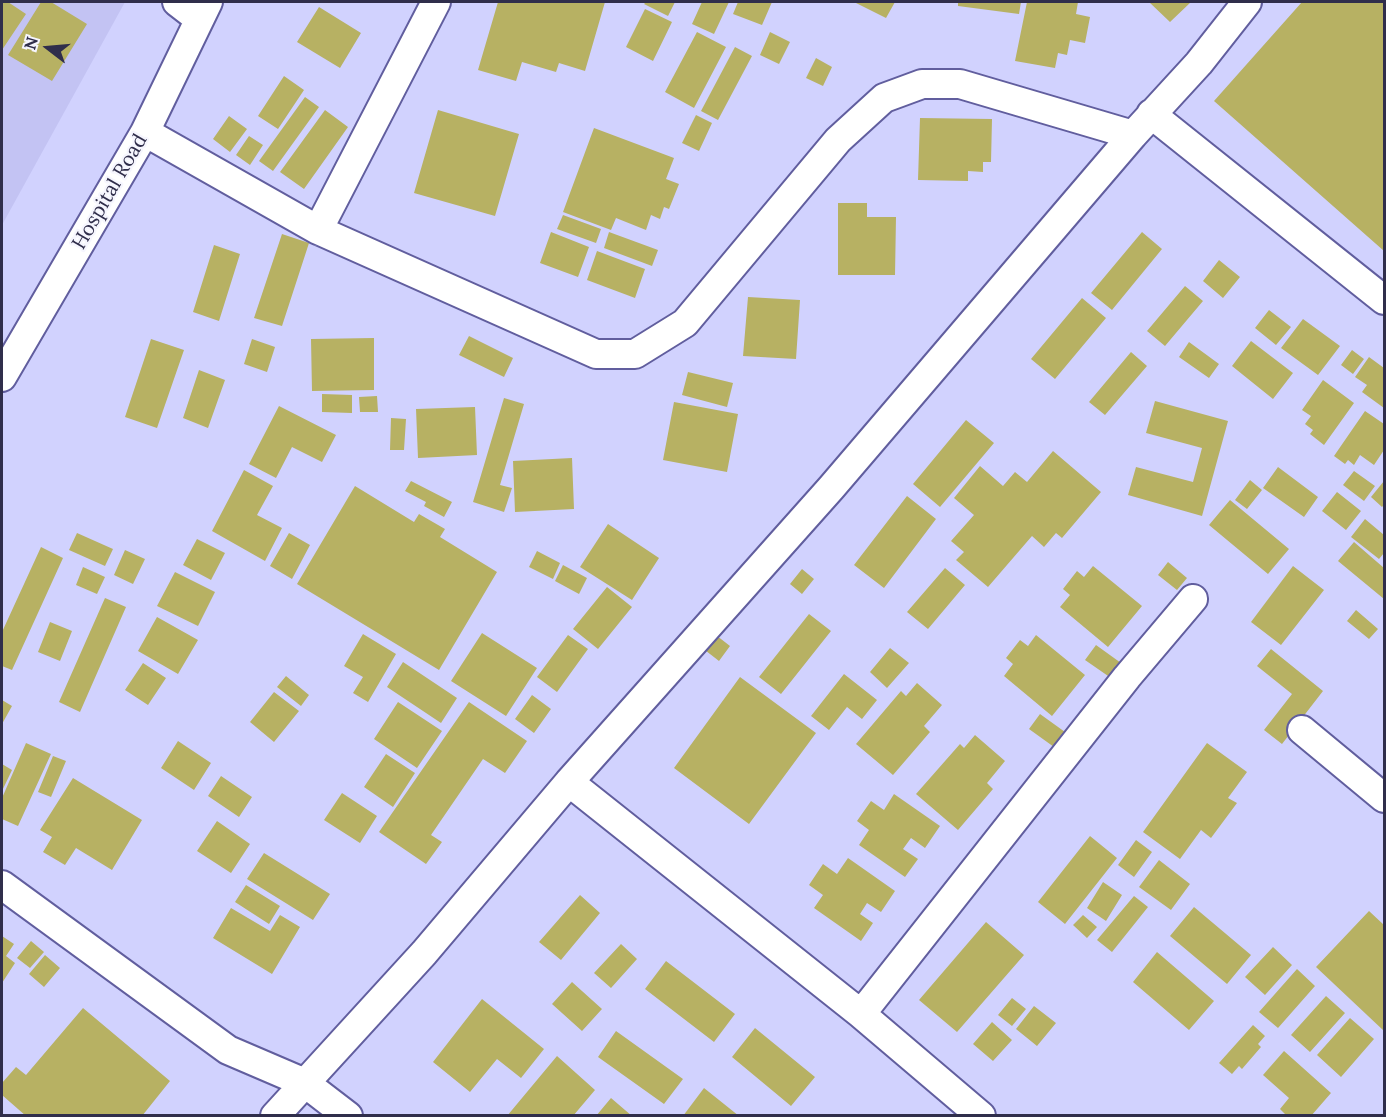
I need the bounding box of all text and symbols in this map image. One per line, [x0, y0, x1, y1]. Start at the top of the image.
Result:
north arrow [18, 18, 78, 78]
text: N [19, 34, 42, 52]
street label: Hospital Road [67, 130, 153, 254]

